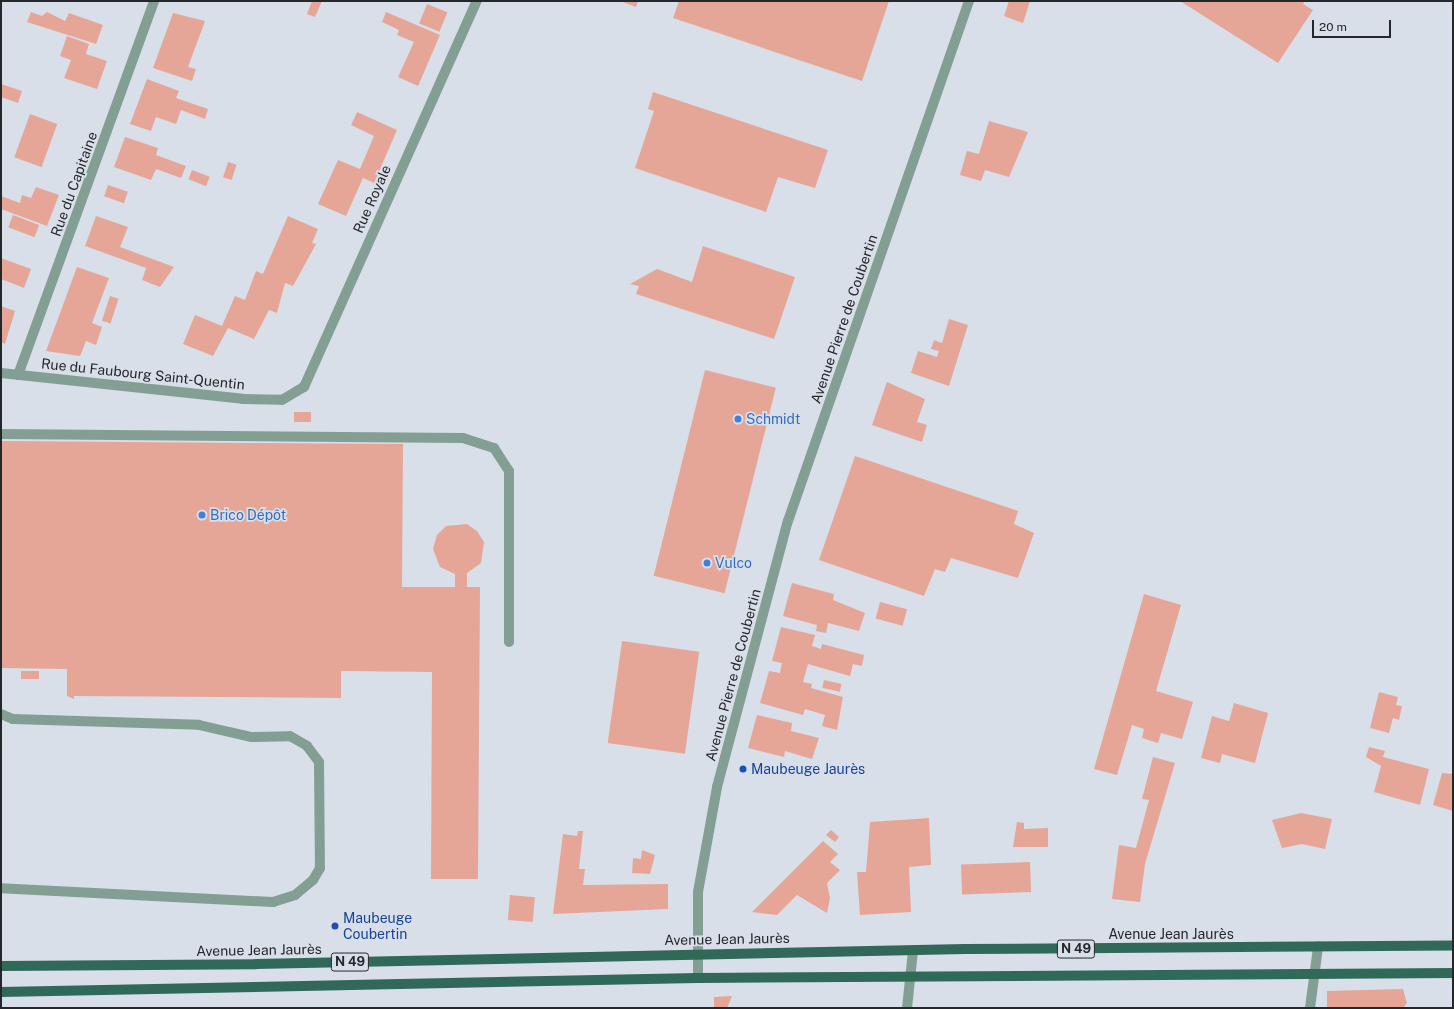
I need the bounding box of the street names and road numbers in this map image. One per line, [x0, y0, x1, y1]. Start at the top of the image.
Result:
street label: Rue du Capitaine [47, 129, 101, 239]
street label: Rue Royale [350, 162, 394, 236]
street label: Avenue Pierre de Coubertin [807, 232, 881, 406]
street label: Rue du Faubourg Saint-Quentin [40, 355, 246, 393]
street label: Avenue Pierre de Coubertin [702, 587, 764, 763]
street label: Avenue Jean Jaurès [1108, 926, 1234, 942]
street label: Avenue Jean Jaurès [664, 930, 790, 948]
road number: N 49 [1056, 938, 1096, 960]
street label: Avenue Jean Jaurès [196, 941, 322, 959]
road number: N 49 [330, 951, 370, 973]

